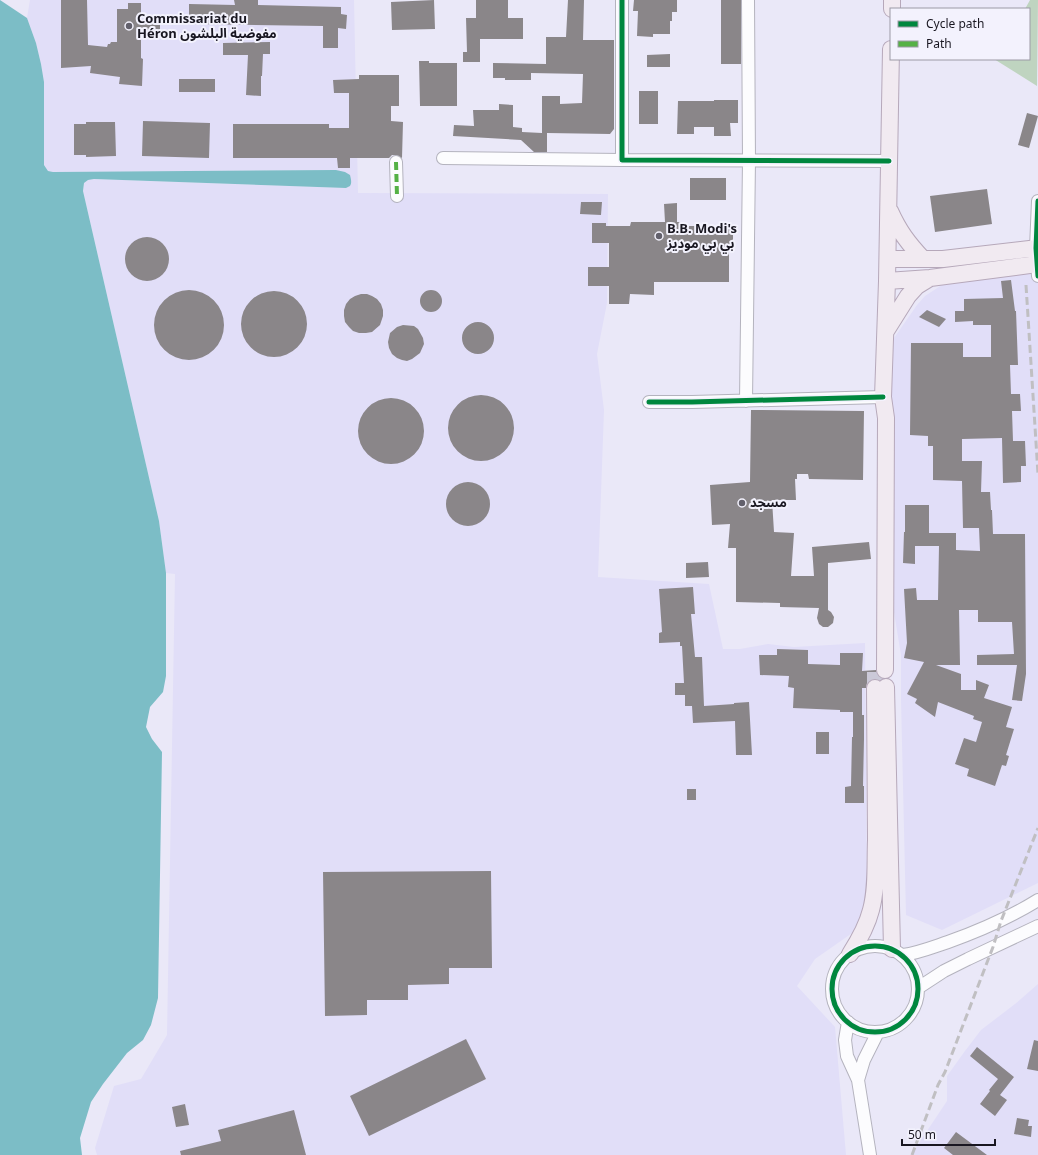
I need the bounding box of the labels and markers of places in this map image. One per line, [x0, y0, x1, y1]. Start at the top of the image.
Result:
place label: Commissariat du Héron مفوضية البلشون [137, 5, 277, 48]
marker: Commissariat du Héron مفوضية البلشون [124, 21, 134, 31]
place label: B.B. Modi's بي بي موديز [666, 215, 737, 258]
marker: B.B. Modi's بي بي موديز [654, 231, 664, 241]
place label: مسجد [750, 489, 787, 517]
marker: مسجد [737, 498, 747, 508]

